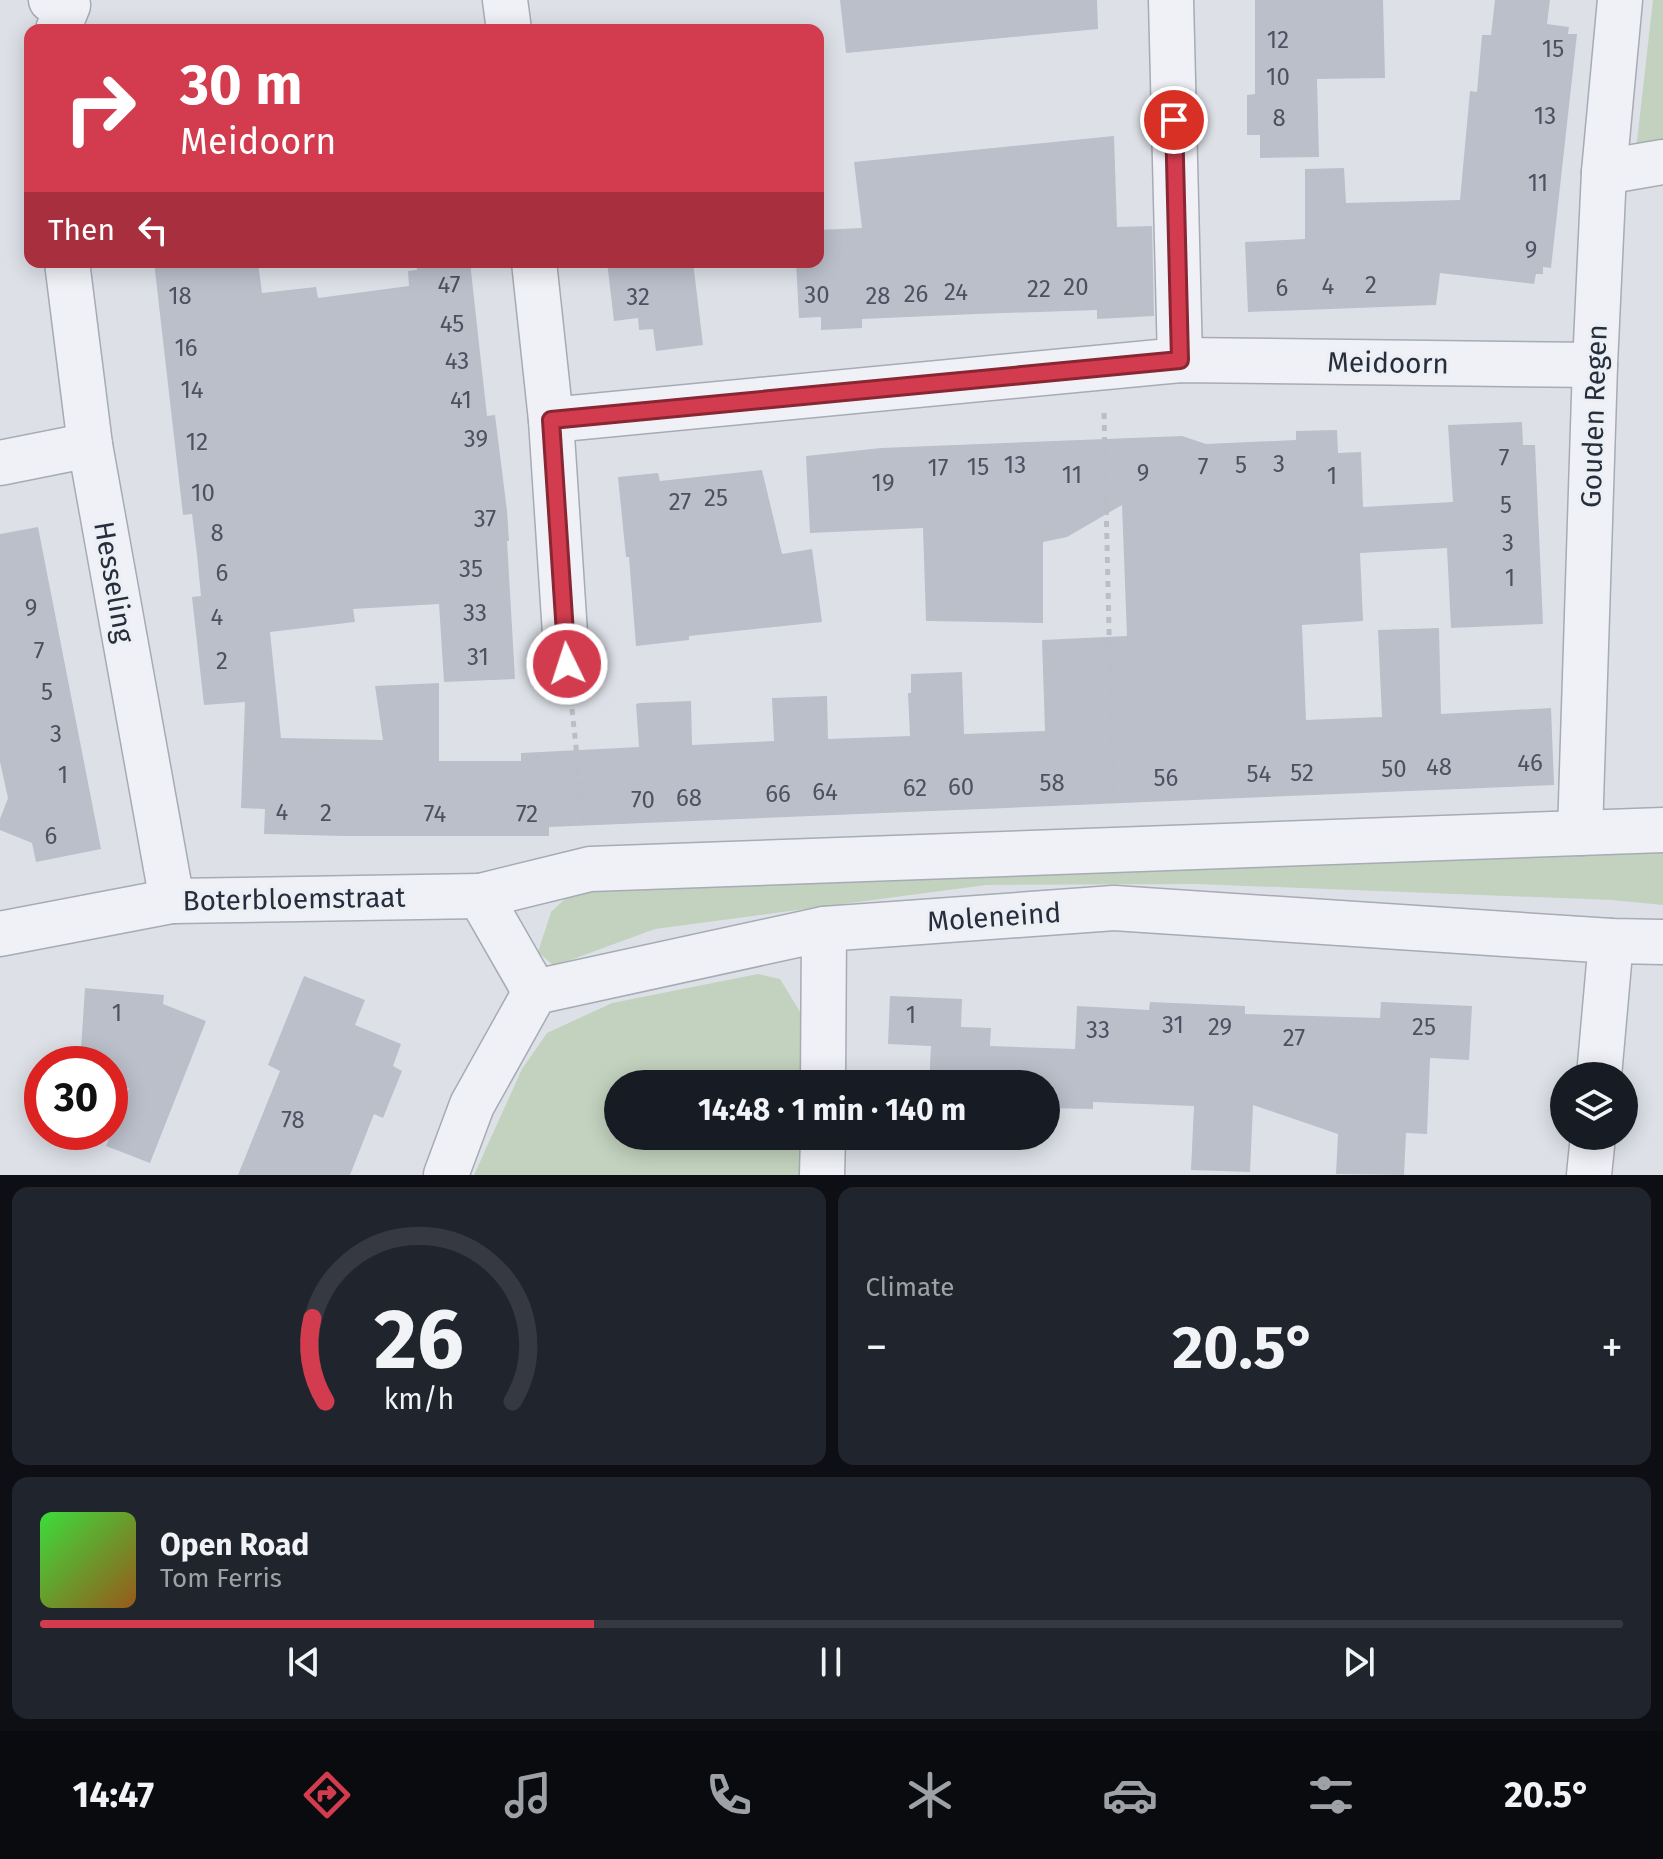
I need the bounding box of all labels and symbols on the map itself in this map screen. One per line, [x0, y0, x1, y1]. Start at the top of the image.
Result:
house number: 12 [1267, 26, 1289, 54]
house number: 15 [1542, 35, 1564, 63]
house number: 10 [1266, 63, 1290, 91]
pin [1140, 86, 1208, 154]
house number: 13 [1534, 102, 1556, 130]
house number: 8 [1272, 104, 1286, 132]
house number: 11 [1528, 169, 1548, 197]
house number: 9 [1525, 236, 1537, 264]
house number: 47 [438, 271, 460, 299]
house number: 2 [1365, 271, 1377, 299]
house number: 4 [1322, 272, 1335, 300]
house number: 20 [1063, 273, 1089, 301]
house number: 6 [1276, 274, 1288, 302]
house number: 22 [1027, 275, 1051, 303]
house number: 24 [944, 278, 968, 306]
house number: 26 [904, 280, 928, 308]
house number: 30 [804, 281, 830, 309]
house number: 18 [168, 282, 192, 310]
house number: 28 [865, 282, 891, 310]
house number: 32 [626, 283, 650, 311]
house number: 45 [440, 310, 464, 338]
street label: Gouden Regen [1574, 324, 1614, 508]
house number: 16 [174, 334, 198, 362]
street label: Meidoorn [1327, 345, 1449, 381]
house number: 43 [445, 347, 469, 375]
house number: 14 [180, 376, 204, 404]
house number: 41 [450, 386, 472, 414]
house number: 39 [464, 425, 488, 453]
house number: 12 [186, 428, 208, 456]
house number: 7 [1499, 444, 1509, 472]
house number: 3 [1273, 450, 1285, 478]
house number: 13 [1004, 451, 1026, 479]
house number: 5 [1235, 451, 1247, 479]
house number: 15 [967, 453, 989, 481]
house number: 7 [1198, 453, 1208, 481]
house number: 17 [927, 454, 949, 482]
house number: 9 [1137, 459, 1149, 487]
house number: 11 [1062, 461, 1082, 489]
house number: 1 [1327, 462, 1337, 490]
house number: 19 [872, 469, 895, 497]
house number: 10 [191, 479, 215, 507]
house number: 25 [704, 484, 728, 512]
house number: 27 [669, 488, 691, 516]
house number: 5 [1500, 491, 1512, 519]
house number: 37 [474, 505, 496, 533]
street label: Hesseling [87, 519, 141, 646]
house number: 8 [210, 519, 224, 547]
house number: 3 [1502, 529, 1514, 557]
house number: 35 [459, 555, 483, 583]
house number: 6 [216, 559, 228, 587]
house number: 1 [1505, 564, 1515, 592]
house number: 9 [25, 594, 37, 622]
house number: 33 [463, 599, 487, 627]
house number: 4 [211, 603, 224, 631]
position arrow [525, 622, 609, 706]
house number: 7 [34, 637, 44, 665]
house number: 31 [467, 643, 489, 671]
house number: 2 [216, 647, 228, 675]
house number: 5 [41, 678, 53, 706]
house number: 3 [50, 720, 62, 748]
house number: 46 [1517, 749, 1543, 777]
house number: 48 [1426, 753, 1452, 781]
house number: 50 [1381, 755, 1407, 783]
house number: 52 [1290, 759, 1314, 787]
house number: 54 [1247, 760, 1272, 788]
house number: 1 [58, 761, 68, 789]
house number: 56 [1154, 764, 1178, 792]
house number: 58 [1039, 769, 1065, 797]
house number: 60 [948, 773, 974, 801]
house number: 62 [903, 774, 927, 802]
house number: 64 [812, 778, 838, 806]
house number: 66 [765, 780, 791, 808]
house number: 68 [676, 784, 702, 812]
house number: 70 [631, 786, 655, 814]
house number: 4 [276, 798, 289, 826]
house number: 2 [320, 799, 332, 827]
house number: 74 [424, 800, 446, 828]
house number: 72 [516, 800, 538, 828]
house number: 6 [45, 822, 57, 850]
street label: Boterbloemstraat [182, 881, 407, 917]
street label: Moleneind [926, 896, 1062, 938]
house number: 1 [112, 999, 122, 1027]
house number: 1 [906, 1001, 916, 1029]
house number: 31 [1162, 1011, 1184, 1039]
house number: 29 [1208, 1013, 1232, 1041]
house number: 25 [1412, 1013, 1436, 1041]
house number: 33 [1086, 1016, 1110, 1044]
house number: 27 [1283, 1024, 1305, 1052]
speed limit sign: 30 [24, 1046, 128, 1150]
house number: 78 [281, 1106, 305, 1134]

